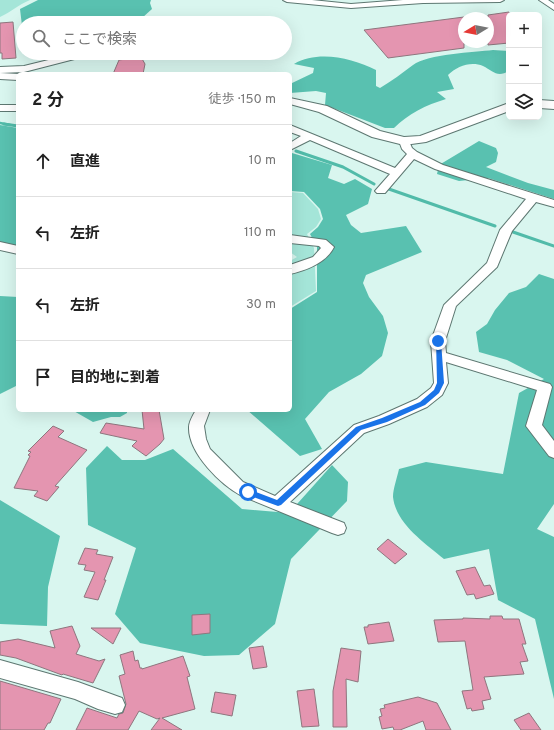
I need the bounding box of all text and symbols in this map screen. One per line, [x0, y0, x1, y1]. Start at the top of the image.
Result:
north arrow [458, 12, 494, 48]
map controls [506, 12, 542, 120]
button: + [506, 12, 542, 48]
search box [16, 16, 292, 60]
icon: search [30, 27, 52, 49]
text: ここで検索 [62, 31, 137, 50]
button: − [506, 48, 542, 84]
button: layers [506, 84, 542, 120]
text: 2 分 [32, 90, 64, 112]
text: 徒歩 · 150 m [209, 92, 276, 108]
icon: ahead [32, 150, 54, 172]
text: 直進 [70, 153, 100, 172]
text: 10 m [249, 153, 276, 169]
icon: left [32, 222, 54, 244]
text: 左折 [70, 225, 100, 244]
text: 110 m [244, 225, 276, 241]
icon: left [32, 294, 54, 316]
text: 左折 [70, 297, 100, 316]
text: 30 m [246, 297, 276, 313]
route end [429, 332, 447, 350]
icon: arrive [32, 366, 54, 388]
text: 目的地に到着 [70, 369, 160, 388]
route start [239, 483, 257, 501]

